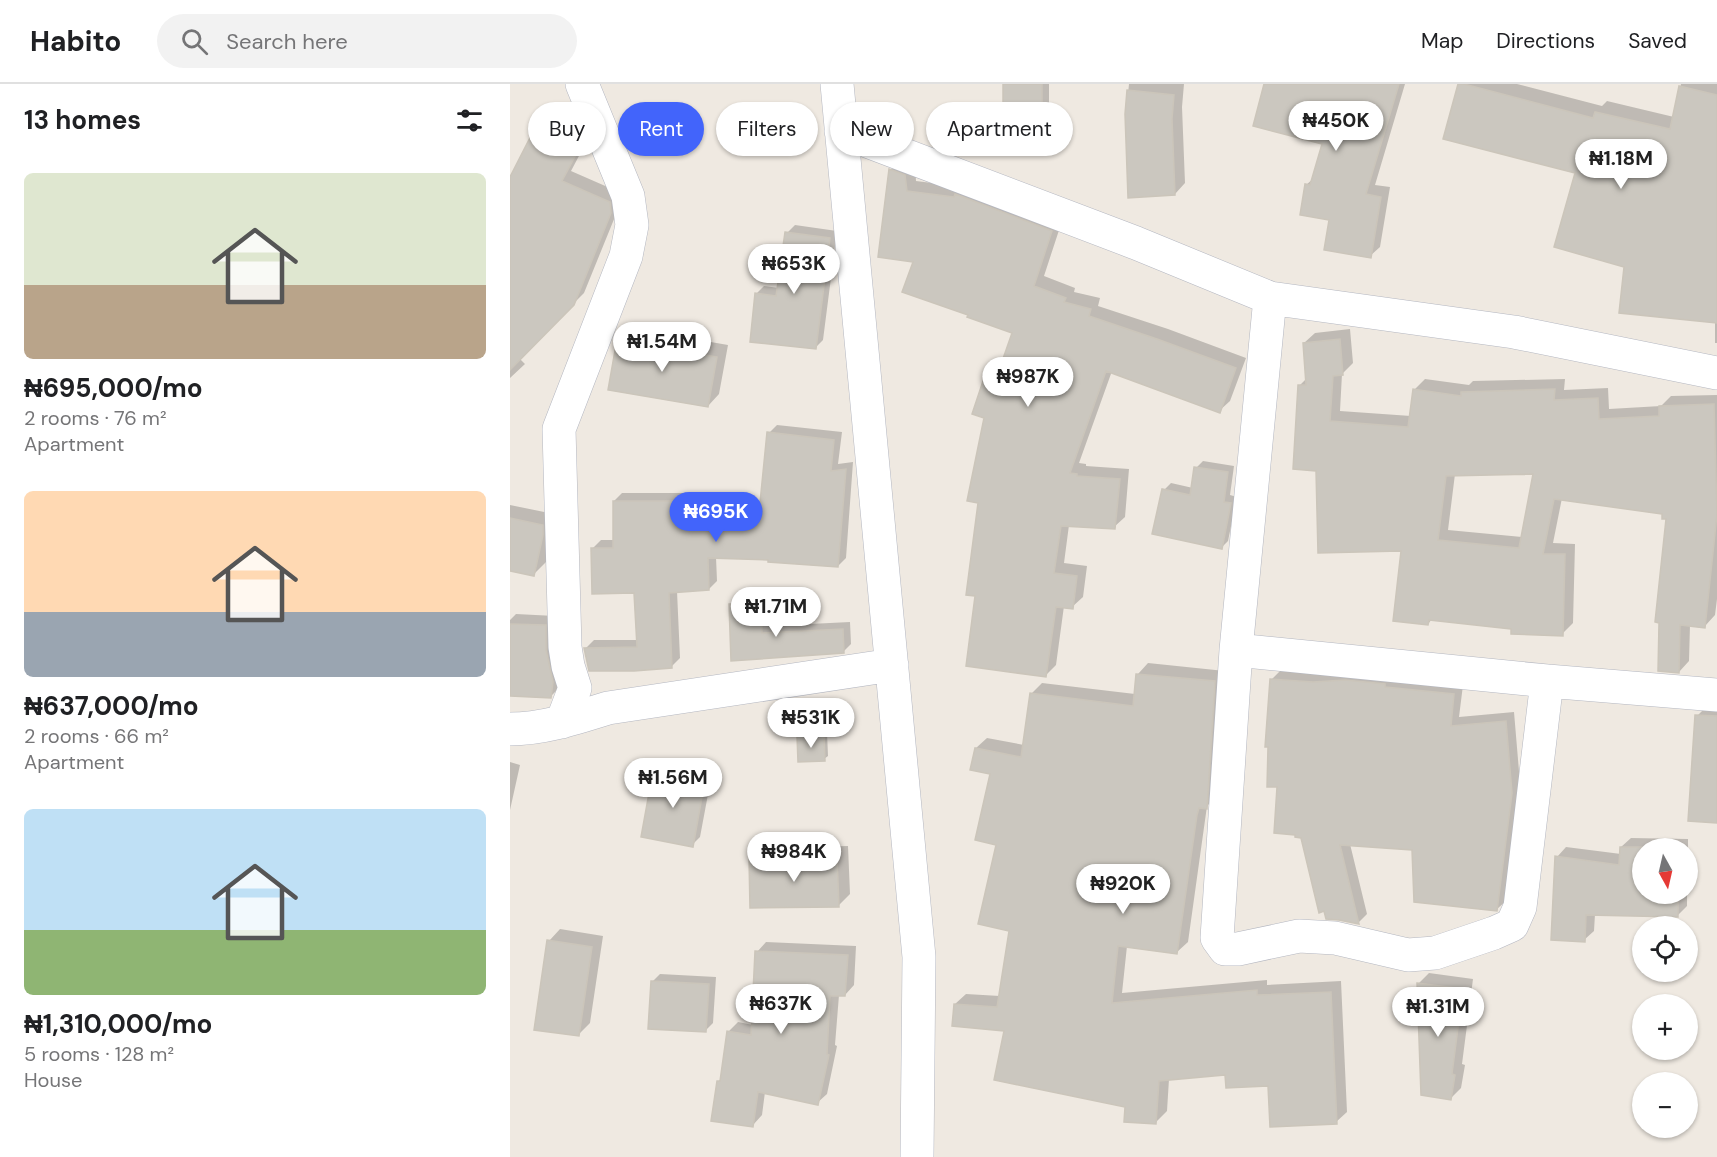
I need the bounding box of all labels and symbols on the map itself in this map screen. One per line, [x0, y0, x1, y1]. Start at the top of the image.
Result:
pin: ₦450K [1294, 101, 1378, 152]
pin: ₦1.18M [1572, 139, 1670, 190]
pin: ₦653K [752, 244, 836, 295]
pin: ₦1.54M [613, 322, 711, 373]
pin: ₦987K [986, 357, 1070, 408]
pin: ₦695K [674, 492, 758, 543]
pin: ₦1.71M [727, 587, 825, 638]
pin: ₦531K [769, 698, 853, 749]
pin: ₦1.56M [624, 758, 722, 809]
pin: ₦984K [752, 832, 836, 883]
north arrow [1632, 838, 1698, 904]
pin: ₦920K [1081, 864, 1165, 915]
pin: ₦637K [739, 984, 823, 1035]
pin: ₦1.31M [1389, 987, 1487, 1038]

